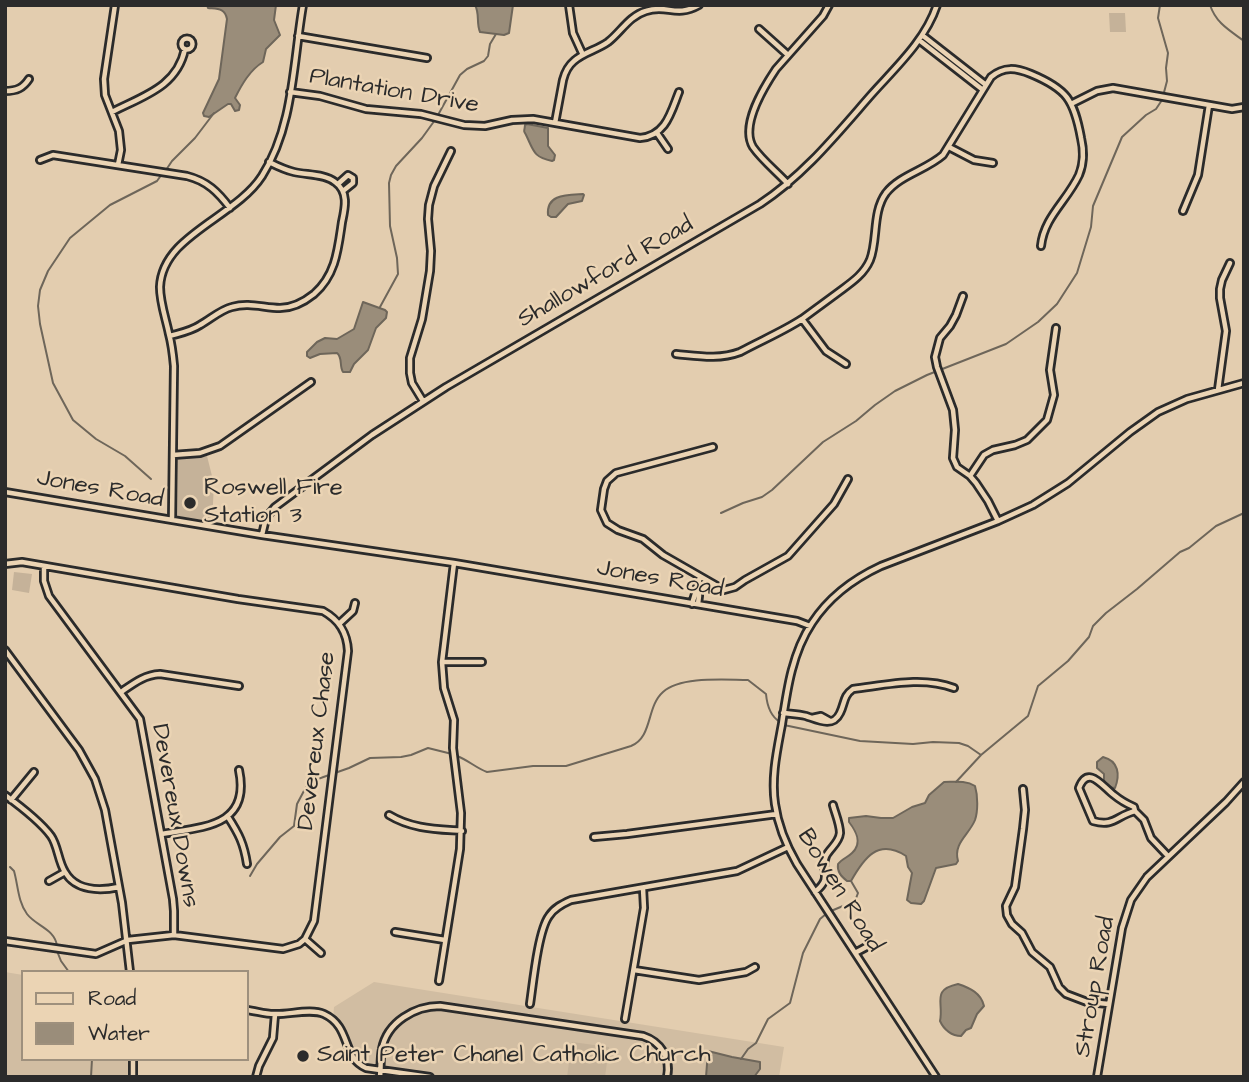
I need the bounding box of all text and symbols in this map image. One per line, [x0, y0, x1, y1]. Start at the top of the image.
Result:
street label: Plantation Drive [307, 63, 481, 121]
street label: Shallowford Road [513, 211, 699, 335]
street label: Jones Road [34, 465, 166, 515]
place label: Roswell Fire Station 3 [204, 475, 343, 531]
marker: Roswell Fire Station 3 [182, 495, 198, 511]
street label: Jones Road [594, 555, 726, 605]
street label: Devereux Chase [293, 650, 343, 832]
street label: Devereux Downs [144, 722, 204, 910]
street label: Bowen Road [790, 824, 888, 958]
street label: Stroup Road [1069, 915, 1123, 1059]
legend [21, 970, 248, 1061]
text: Road [88, 984, 136, 1013]
text: Water [88, 1019, 150, 1048]
place label: Saint Peter Chanel Catholic Church [317, 1042, 711, 1070]
marker: Saint Peter Chanel Catholic Church [295, 1048, 311, 1064]

